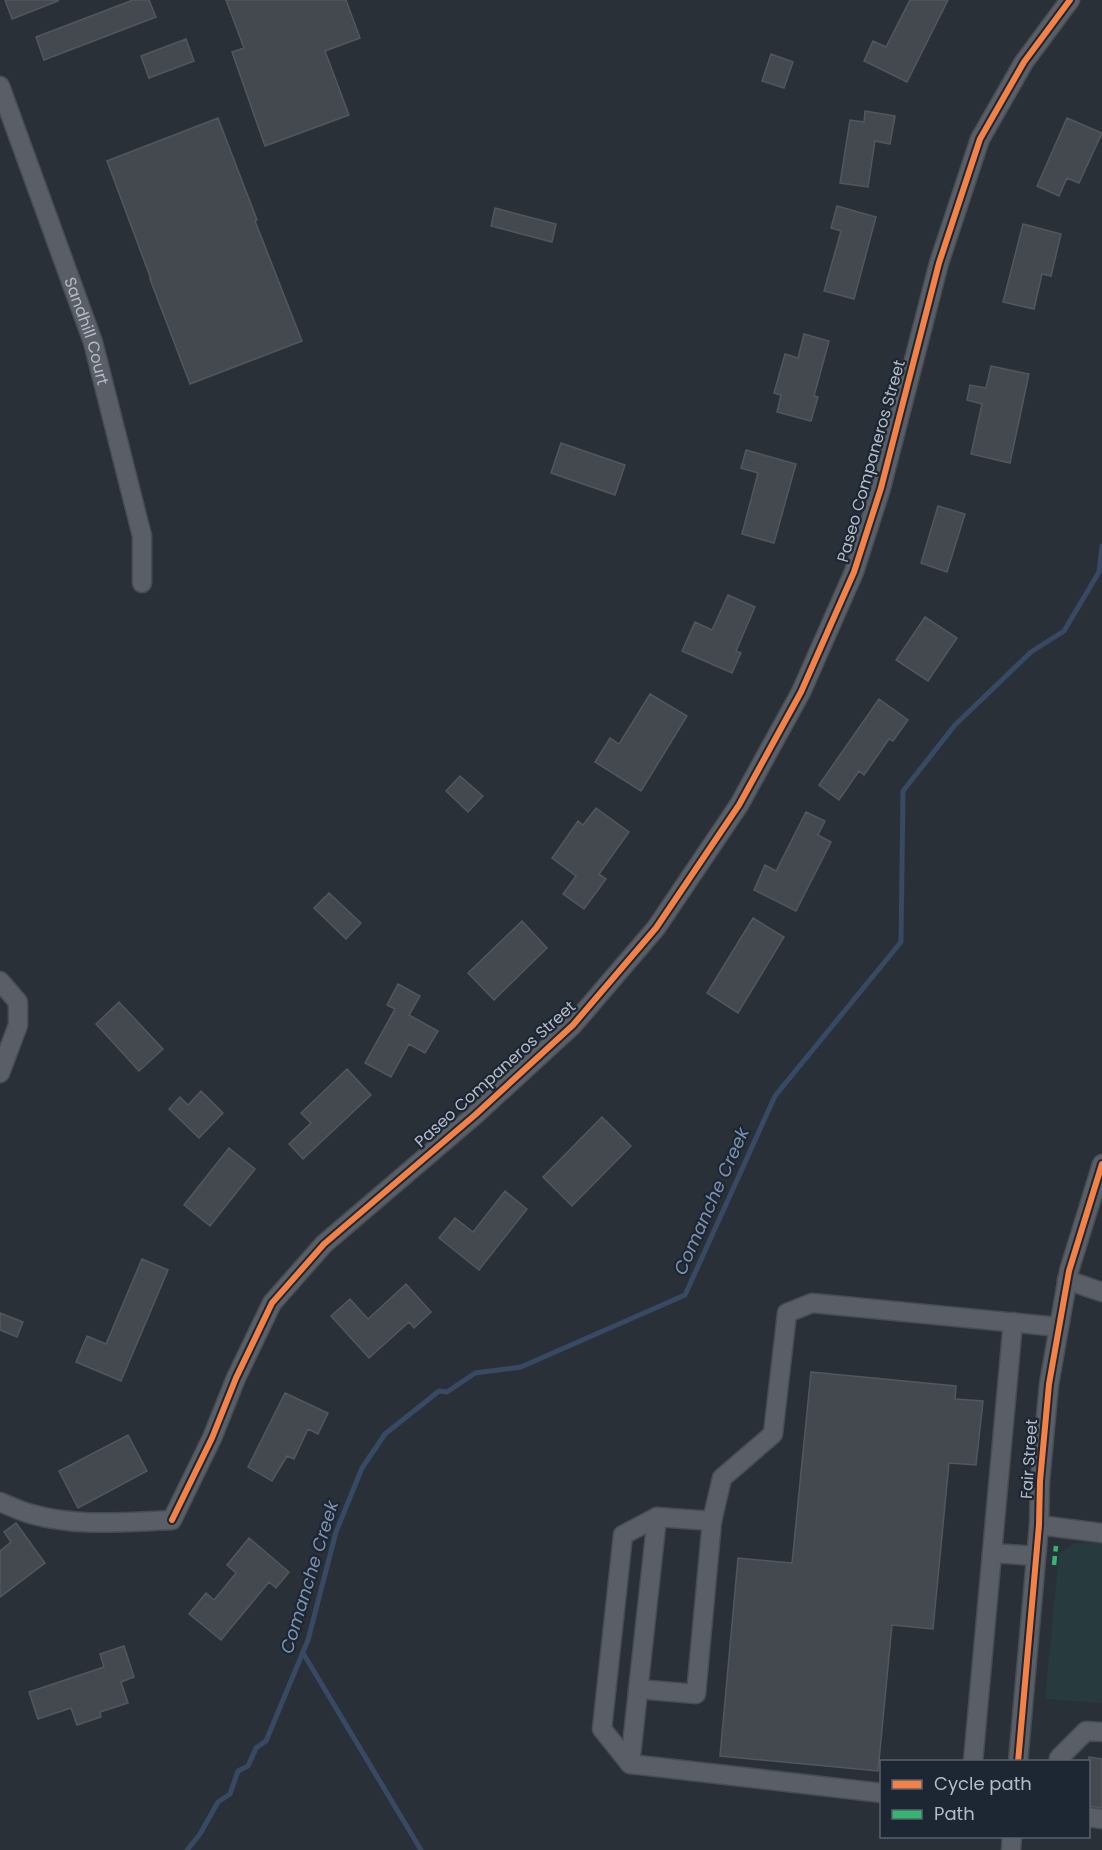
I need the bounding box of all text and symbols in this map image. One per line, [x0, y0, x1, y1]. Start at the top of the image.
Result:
street label: Sandhill Court [59, 274, 115, 387]
street label: Paseo Companeros Street [831, 357, 911, 565]
street label: Paseo Companeros Street [409, 995, 581, 1153]
water label: Comanche Creek [667, 1123, 755, 1279]
street label: Fair Street [1015, 1418, 1043, 1500]
water label: Comanche Creek [274, 1497, 344, 1657]
legend [880, 1760, 1090, 1838]
text: Cycle path [934, 1771, 1032, 1796]
text: Path [934, 1801, 975, 1826]

